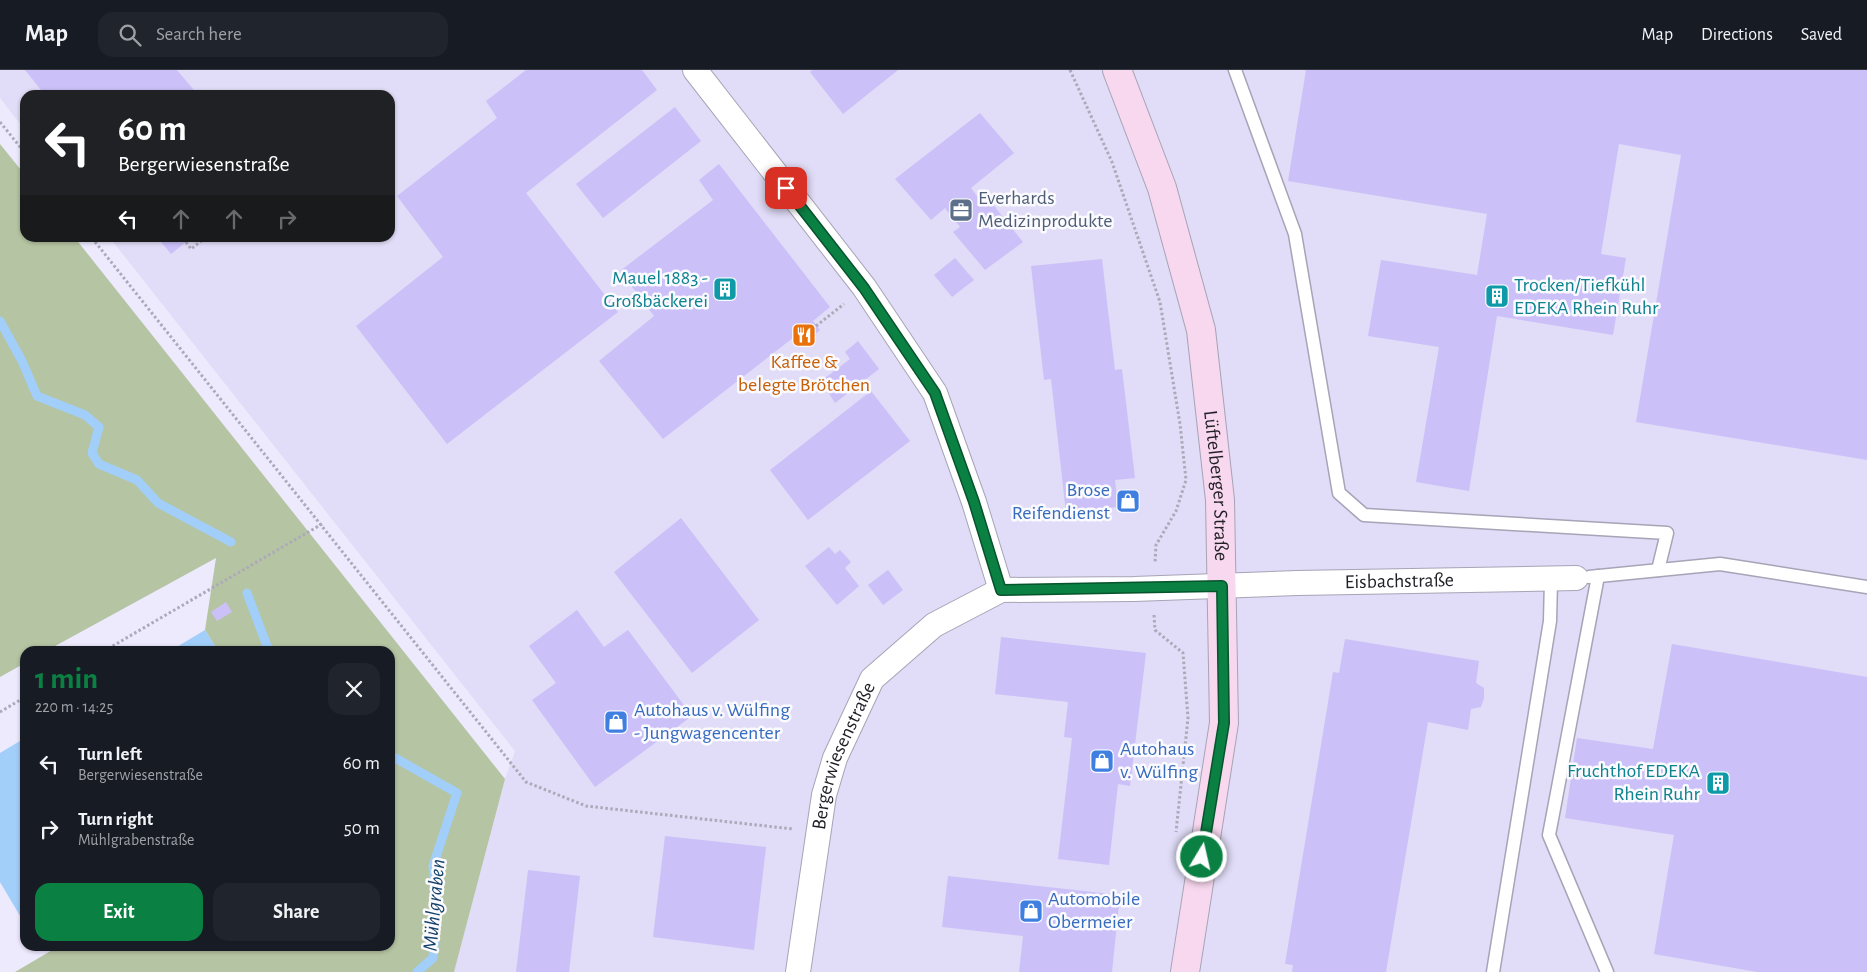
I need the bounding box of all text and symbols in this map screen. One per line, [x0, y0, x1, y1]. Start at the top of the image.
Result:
search box [98, 12, 448, 57]
icon: search [116, 21, 144, 49]
text: Map [25, 22, 68, 46]
text: Search here [156, 25, 242, 44]
text: Map [1642, 26, 1673, 44]
text: Directions [1701, 26, 1773, 44]
text: Saved [1801, 26, 1842, 44]
icon: left [35, 110, 100, 175]
text: 60 m [118, 112, 187, 147]
text: Bergerwiesenstraße [118, 153, 290, 175]
pin [765, 167, 807, 209]
icon: arrive [772, 174, 800, 202]
place label: Everhards Medizinprodukte [978, 188, 1112, 231]
office icon: Everhards Medizinprodukte [948, 197, 974, 223]
icon: left [114, 205, 142, 233]
icon: ahead [167, 205, 195, 233]
icon: ahead [220, 205, 248, 233]
icon: right [273, 205, 301, 233]
place label: Mauel 1883 - Großbäckerei [604, 268, 708, 311]
place label: Trocken/Tiefkühl EDEKA Rhein Ruhr [1514, 275, 1659, 318]
building icon: Mauel 1883 - Großbäckerei [712, 276, 738, 302]
building icon: Trocken/Tiefkühl EDEKA Rhein Ruhr [1484, 283, 1510, 309]
restaurant icon: Kaffee & belegte Brötchen [791, 322, 817, 348]
place label: Kaffee & belegte Brötchen [738, 352, 870, 395]
street label: Lüftelberger Straße [1200, 409, 1231, 561]
place label: Brose Reifendienst [1012, 480, 1111, 523]
shop icon: Brose Reifendienst [1115, 488, 1141, 514]
street label: Eisbachstraße [1345, 570, 1454, 592]
button: close [328, 663, 380, 715]
text: 1 min [35, 664, 98, 694]
street label: Bergerwiesenstraße [809, 679, 879, 831]
text: 220 m · 14:25 [35, 699, 113, 715]
place label: Autohaus v. Wülfing - Jungwagencenter [634, 700, 790, 743]
shop icon: Autohaus v. Wülfing - Jungwagencenter [603, 709, 629, 735]
place label: Autohaus v. Wülfing [1120, 739, 1198, 782]
text: Turn left [78, 745, 142, 764]
shop icon: Autohaus v. Wülfing [1089, 748, 1115, 774]
icon: left [35, 750, 63, 778]
text: 60 m [343, 754, 380, 773]
place label: Fruchthof EDEKA Rhein Ruhr [1567, 761, 1701, 804]
text: Bergerwiesenstraße [78, 767, 203, 783]
building icon: Fruchthof EDEKA Rhein Ruhr [1705, 770, 1731, 796]
text: Turn right [78, 810, 153, 829]
icon: right [35, 815, 63, 843]
text: 50 m [344, 819, 380, 838]
position arrow [1175, 830, 1227, 882]
text: Mühlgrabenstraße [78, 832, 194, 848]
water label: Mühlgraben [420, 858, 448, 952]
button: Exit [35, 883, 203, 941]
button: Share [213, 883, 380, 941]
place label: Automobile Obermeier [1048, 889, 1140, 932]
shop icon: Automobile Obermeier [1018, 898, 1044, 924]

